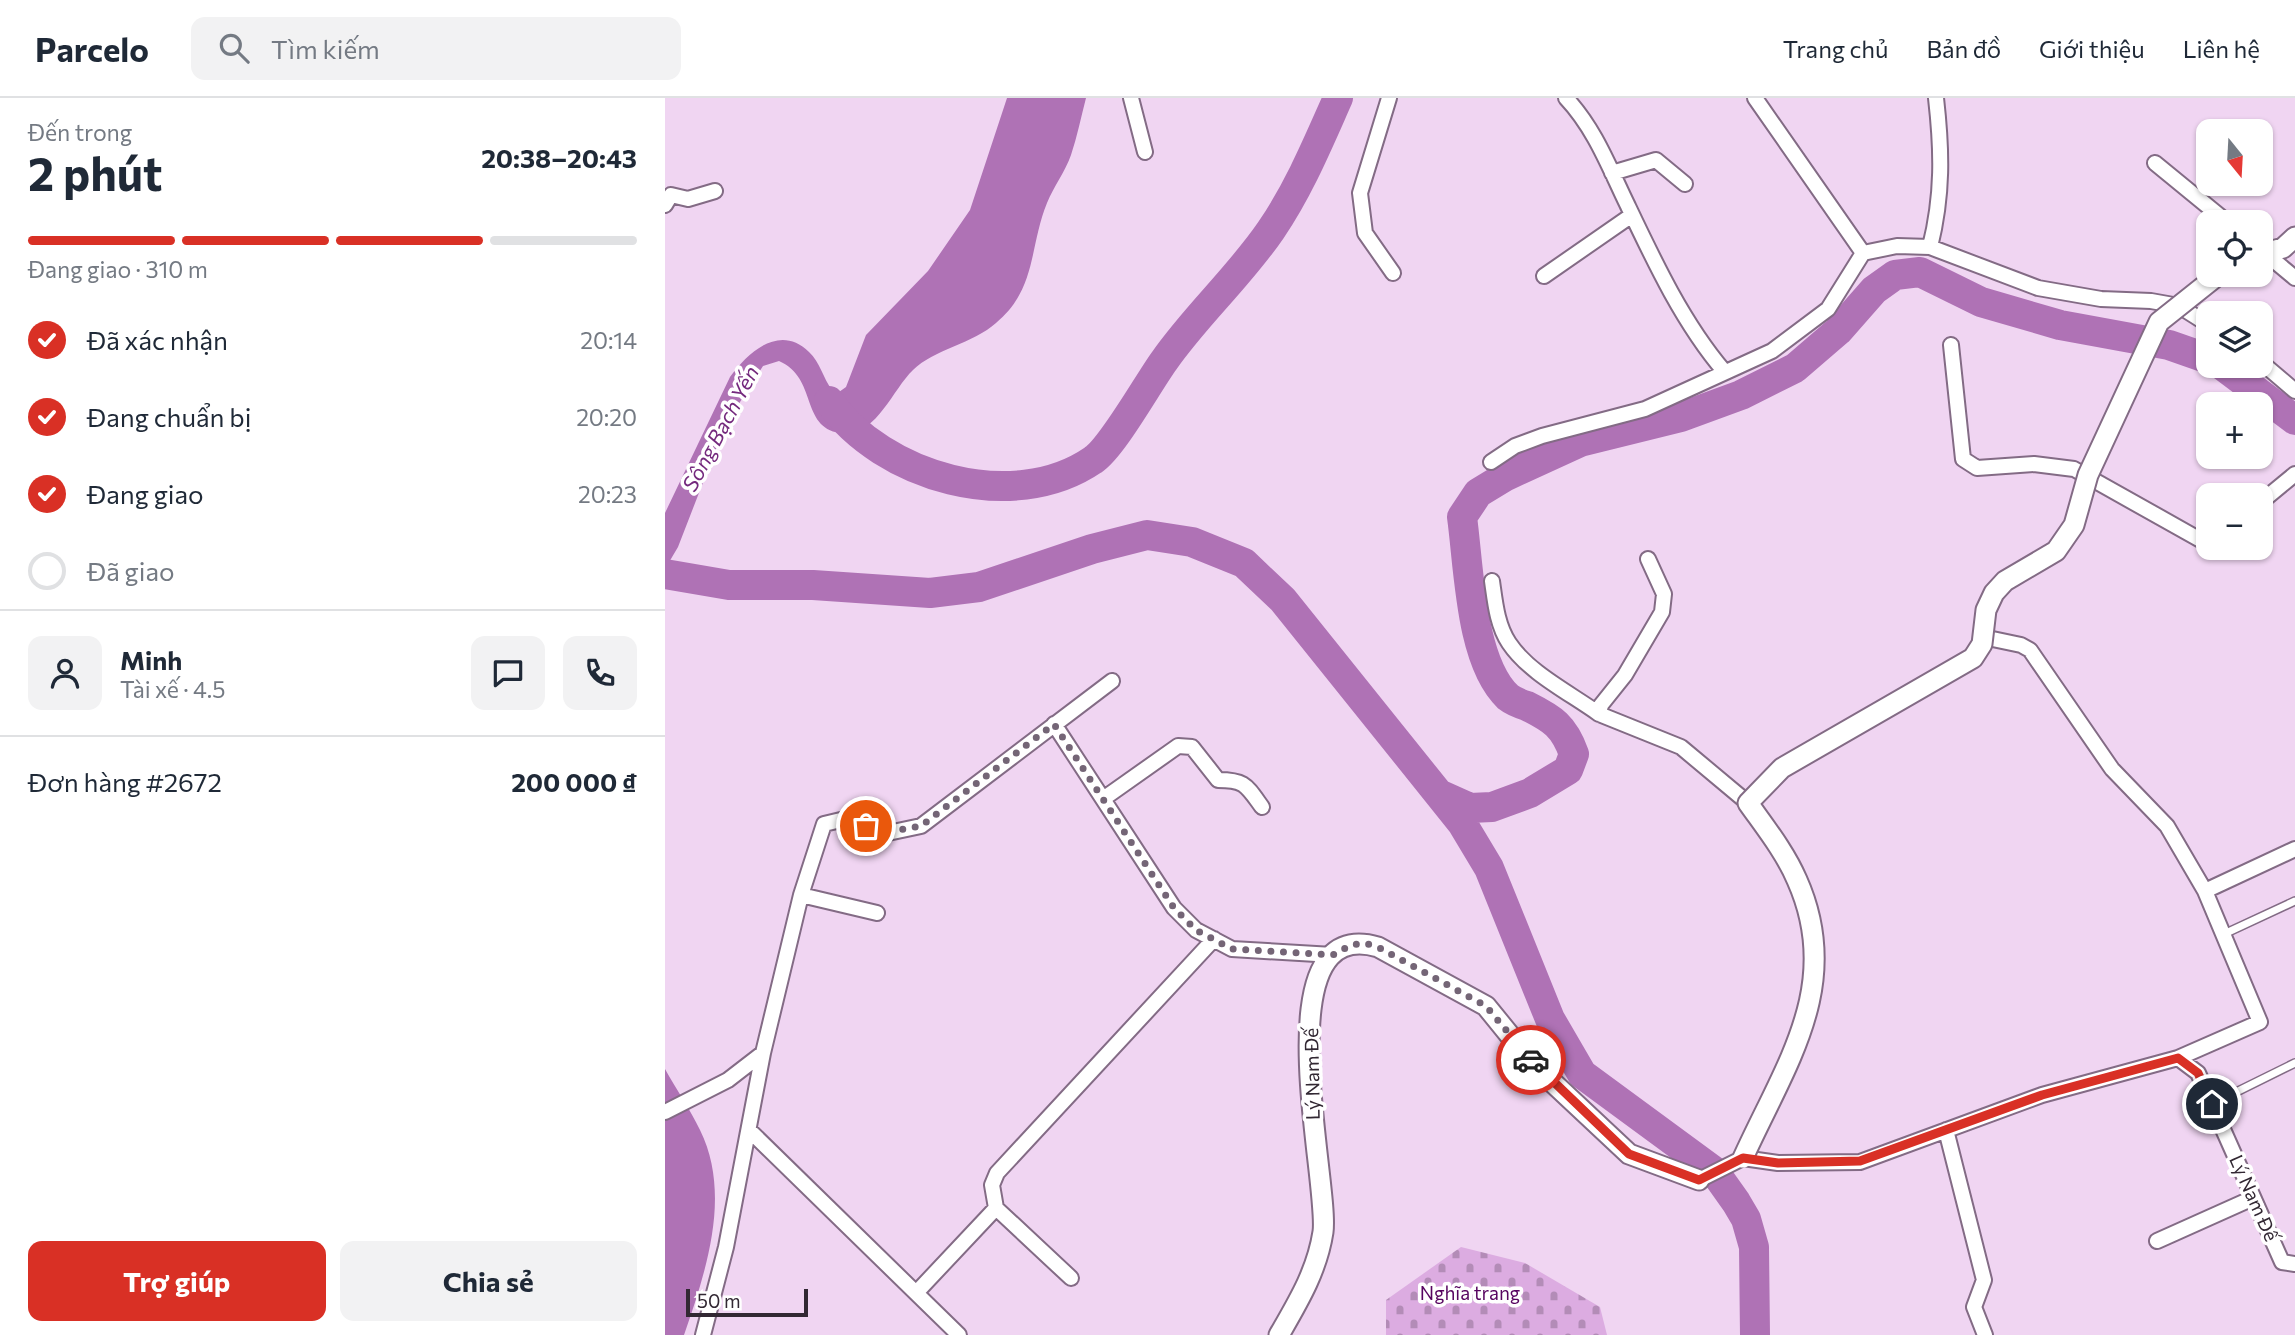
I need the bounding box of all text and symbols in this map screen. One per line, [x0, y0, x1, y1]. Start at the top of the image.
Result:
search box [191, 17, 681, 80]
text: Parcelo [35, 28, 149, 69]
icon: search [215, 29, 253, 67]
text: Tìm kiếm [271, 33, 380, 64]
text: Trang chủ [1783, 34, 1889, 63]
text: Bản đồ [1927, 34, 2001, 63]
text: Giới thiệu [2039, 34, 2145, 63]
text: Liên hệ [2183, 34, 2260, 63]
text: Đến trong [28, 118, 132, 146]
north arrow [2196, 119, 2273, 196]
map controls [2196, 119, 2273, 560]
text: 20:38–20:43 [481, 142, 637, 173]
text: 2 phút [28, 144, 162, 200]
button: locate [2196, 210, 2273, 287]
text: Đang giao · 310 m [28, 255, 208, 283]
button: layers [2196, 301, 2273, 378]
icon: check [28, 321, 66, 359]
text: Đã xác nhận [87, 324, 228, 355]
text: 20:14 [580, 326, 637, 354]
water label: Sông Bạch Yến [676, 361, 763, 495]
button: + [2196, 392, 2273, 469]
icon: check [28, 398, 66, 436]
text: Đang chuẩn bị [87, 401, 251, 432]
text: 20:20 [576, 403, 637, 431]
icon: check [28, 475, 66, 513]
text: Đang giao [87, 478, 204, 509]
text: 20:23 [578, 480, 637, 508]
button: − [2196, 483, 2273, 560]
text: Đã giao [87, 555, 175, 586]
button: person [28, 636, 102, 710]
button: chat [471, 636, 545, 710]
button: phone [563, 636, 637, 710]
text: Minh [120, 644, 182, 675]
text: Tài xế · 4.5 [120, 675, 225, 703]
text: Đơn hàng #2672 [28, 766, 222, 797]
text: 200 000 ₫ [511, 766, 637, 797]
pin [836, 796, 896, 856]
icon: bag [847, 807, 885, 845]
courier [1496, 1025, 1566, 1095]
street label: Lý Nam Đế [1299, 1026, 1324, 1120]
icon: car [1512, 1041, 1550, 1079]
pin [2182, 1074, 2242, 1134]
icon: home [2193, 1085, 2231, 1123]
street label: Lý Nam Đế [2225, 1151, 2285, 1246]
button: Trợ giúp [28, 1241, 326, 1321]
button: Chia sẻ [340, 1241, 637, 1321]
park label: Nghĩa trang [1420, 1281, 1520, 1304]
scale bar [686, 1286, 809, 1318]
text: 50 m [697, 1289, 741, 1312]

